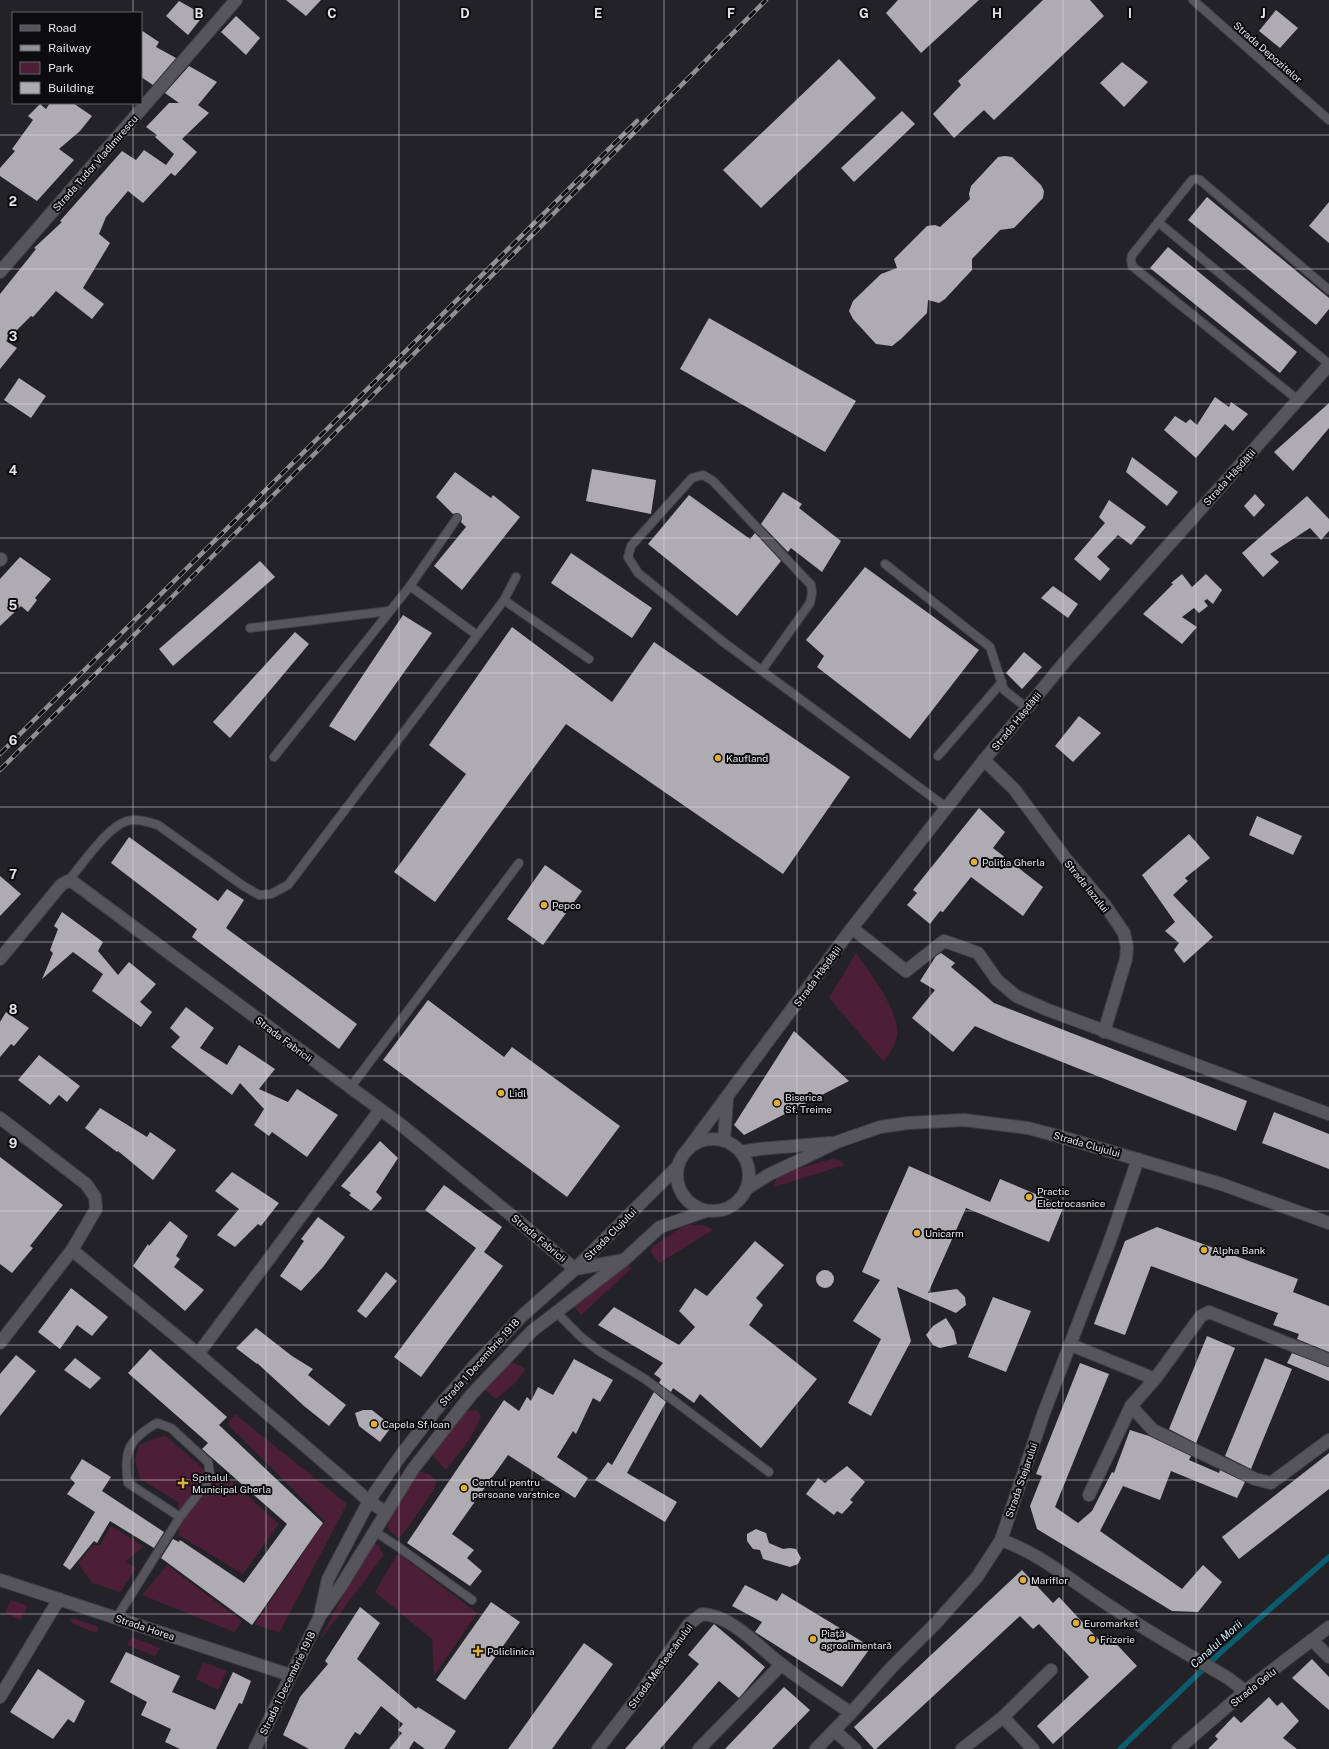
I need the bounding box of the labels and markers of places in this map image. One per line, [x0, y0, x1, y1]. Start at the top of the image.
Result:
place label: Kaufland [726, 752, 768, 764]
marker: Kaufland [713, 753, 723, 763]
place label: Poliția Gherla [982, 856, 1045, 868]
marker: Poliția Gherla [969, 857, 979, 867]
place label: Pepco [552, 899, 581, 911]
marker: Pepco [539, 900, 549, 910]
place label: Lidl [509, 1087, 526, 1099]
marker: Lidl [496, 1088, 506, 1098]
place label: Biserica Sf. Treime [785, 1091, 832, 1115]
marker: Biserica Sf. Treime [772, 1098, 782, 1108]
place label: Practic Electrocasnice [1037, 1185, 1106, 1209]
marker: Practic Electrocasnice [1024, 1192, 1034, 1202]
place label: Unicarm [925, 1227, 964, 1239]
marker: Unicarm [912, 1228, 922, 1238]
place label: Alpha Bank [1212, 1244, 1266, 1256]
marker: Alpha Bank [1199, 1245, 1209, 1255]
place label: Capela Sf Ioan [382, 1418, 450, 1430]
marker: Capela Sf Ioan [369, 1419, 379, 1429]
place label: Spitalul Municipal Gherla [192, 1471, 271, 1495]
place label: Centrul pentru persoane varstnice [472, 1476, 560, 1500]
marker: Spitalul Municipal Gherla [177, 1477, 189, 1489]
marker: Centrul pentru persoane varstnice [459, 1483, 469, 1493]
place label: Mariflor [1031, 1574, 1068, 1586]
marker: Mariflor [1018, 1575, 1028, 1585]
place label: Euromarket [1084, 1617, 1138, 1629]
marker: Euromarket [1071, 1618, 1081, 1628]
place label: Piață agroalimentară [821, 1627, 892, 1651]
place label: Frizerie [1100, 1633, 1135, 1645]
marker: Piață agroalimentară [808, 1634, 818, 1644]
marker: Frizerie [1087, 1634, 1097, 1644]
marker: Policlinica [472, 1645, 484, 1657]
place label: Policlinica [487, 1645, 534, 1657]

